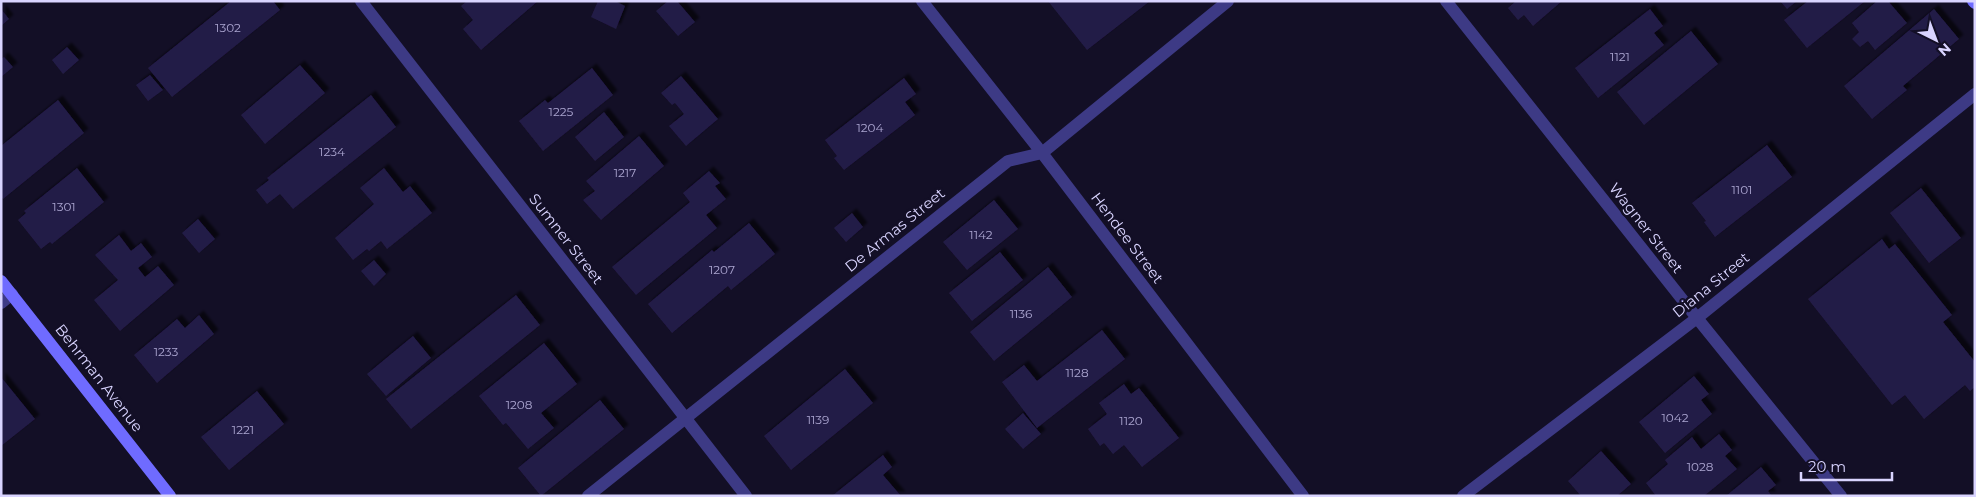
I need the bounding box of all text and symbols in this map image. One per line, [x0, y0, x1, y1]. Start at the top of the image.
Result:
north arrow [1911, 15, 1961, 65]
house number: 1302 [215, 20, 241, 35]
text: N [1934, 39, 1955, 60]
house number: 1121 [1610, 49, 1630, 64]
house number: 1225 [549, 104, 574, 119]
house number: 1204 [857, 120, 884, 135]
house number: 1234 [319, 144, 345, 159]
house number: 1217 [614, 165, 636, 180]
street label: Wagner Street [1605, 179, 1688, 277]
house number: 1101 [1732, 182, 1752, 197]
street label: De Armas Street [841, 183, 949, 276]
street label: Hendee Street [1087, 188, 1168, 287]
street label: Sumner Street [525, 190, 608, 288]
house number: 1301 [52, 199, 76, 214]
house number: 1142 [969, 227, 993, 242]
street label: Diana Street [1668, 248, 1753, 321]
house number: 1207 [709, 262, 735, 277]
house number: 1136 [1010, 306, 1032, 321]
street label: Behrman Avenue [51, 320, 147, 435]
house number: 1233 [154, 344, 179, 359]
house number: 1128 [1065, 365, 1089, 380]
house number: 1208 [506, 397, 533, 412]
house number: 1042 [1662, 410, 1689, 425]
house number: 1139 [807, 412, 829, 427]
house number: 1120 [1119, 413, 1143, 428]
house number: 1221 [232, 422, 254, 437]
scale bar [1801, 450, 1892, 482]
text: 20 m [1808, 457, 1846, 476]
house number: 1028 [1687, 459, 1714, 474]

